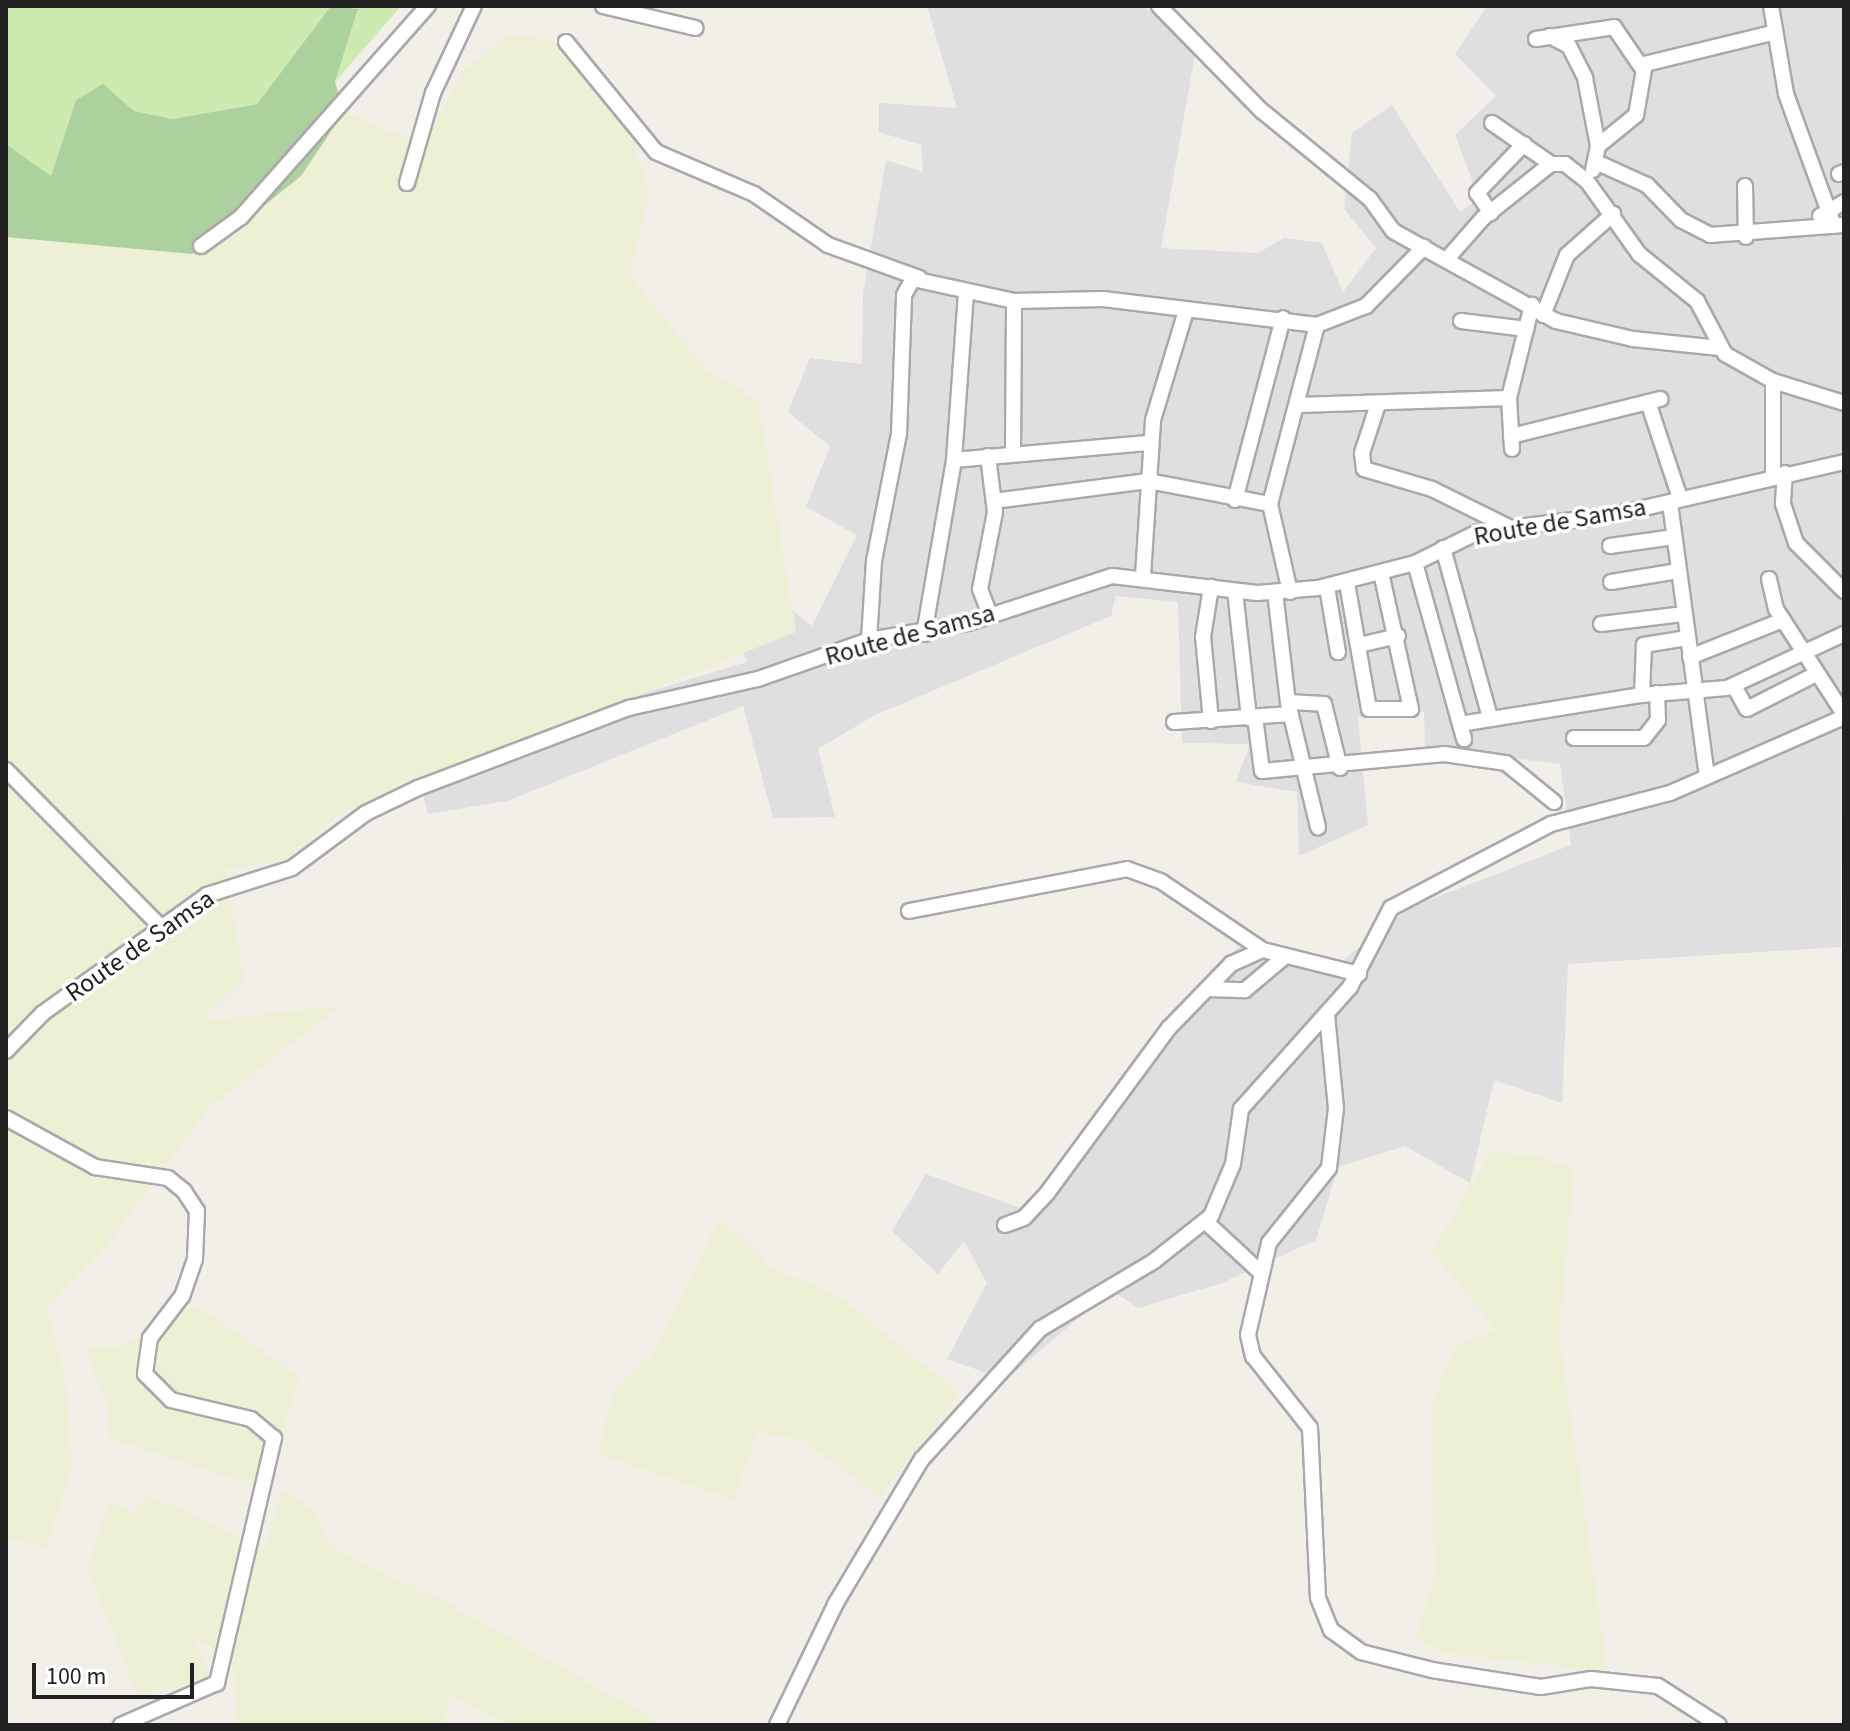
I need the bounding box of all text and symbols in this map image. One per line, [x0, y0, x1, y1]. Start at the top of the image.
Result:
street label: Route de Samsa [1471, 491, 1649, 553]
street label: Route de Samsa [822, 597, 998, 673]
street label: Route de Samsa [60, 883, 220, 1009]
scale bar [36, 1647, 198, 1697]
text: 100 m [46, 1659, 106, 1694]

